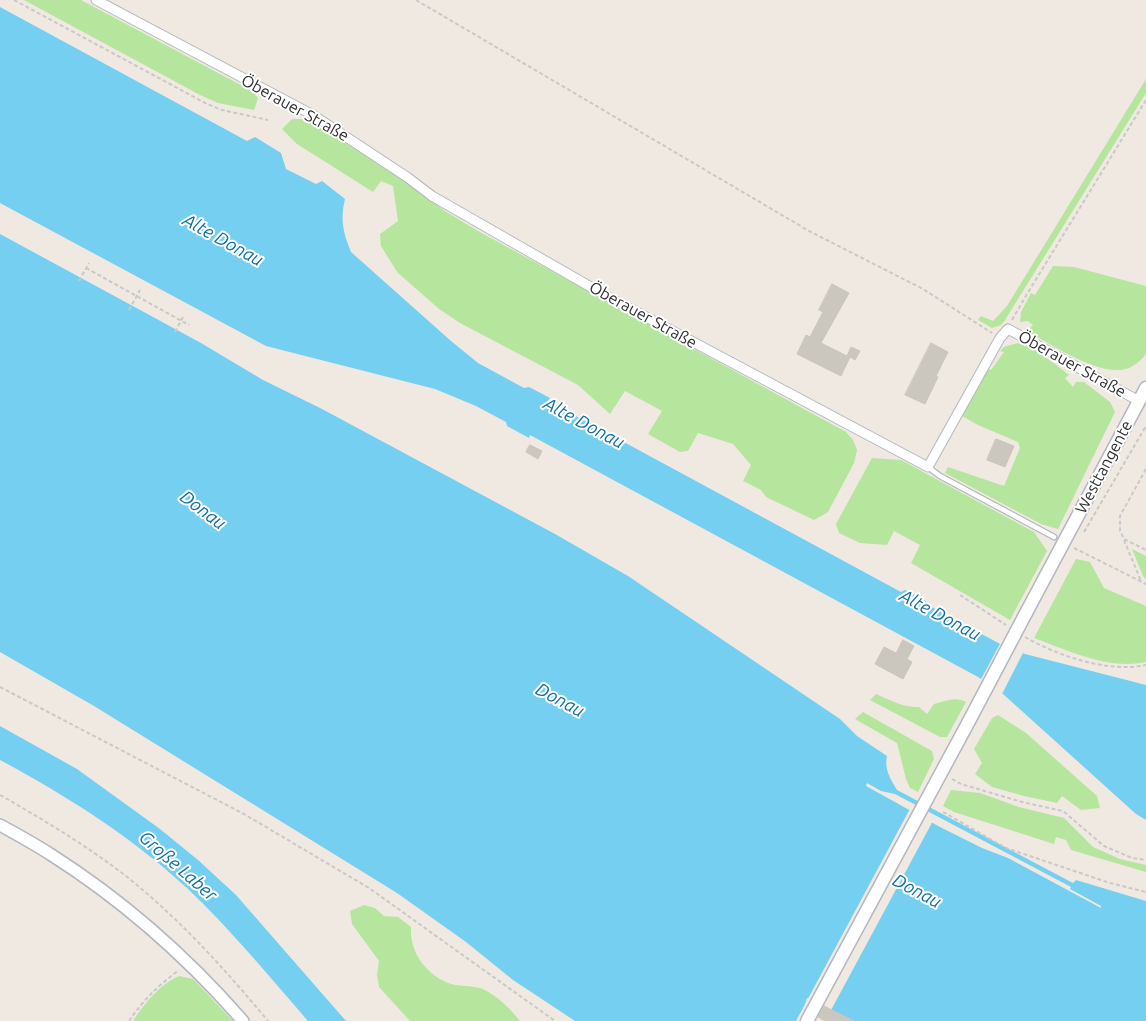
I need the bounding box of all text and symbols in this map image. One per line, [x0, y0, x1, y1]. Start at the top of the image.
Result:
street label: Öberauer Straße [238, 71, 352, 145]
water label: Alte Donau [179, 209, 267, 271]
street label: Öberauer Straße [586, 278, 700, 352]
street label: Öberauer Straße [1015, 327, 1129, 401]
water label: Alte Donau [540, 393, 628, 453]
street label: Westtangente [1071, 417, 1137, 517]
water label: Donau [176, 486, 230, 534]
water label: Alte Donau [896, 585, 984, 645]
water label: Donau [532, 678, 588, 722]
water label: Große Laber [135, 826, 221, 906]
water label: Donau [889, 869, 945, 913]

